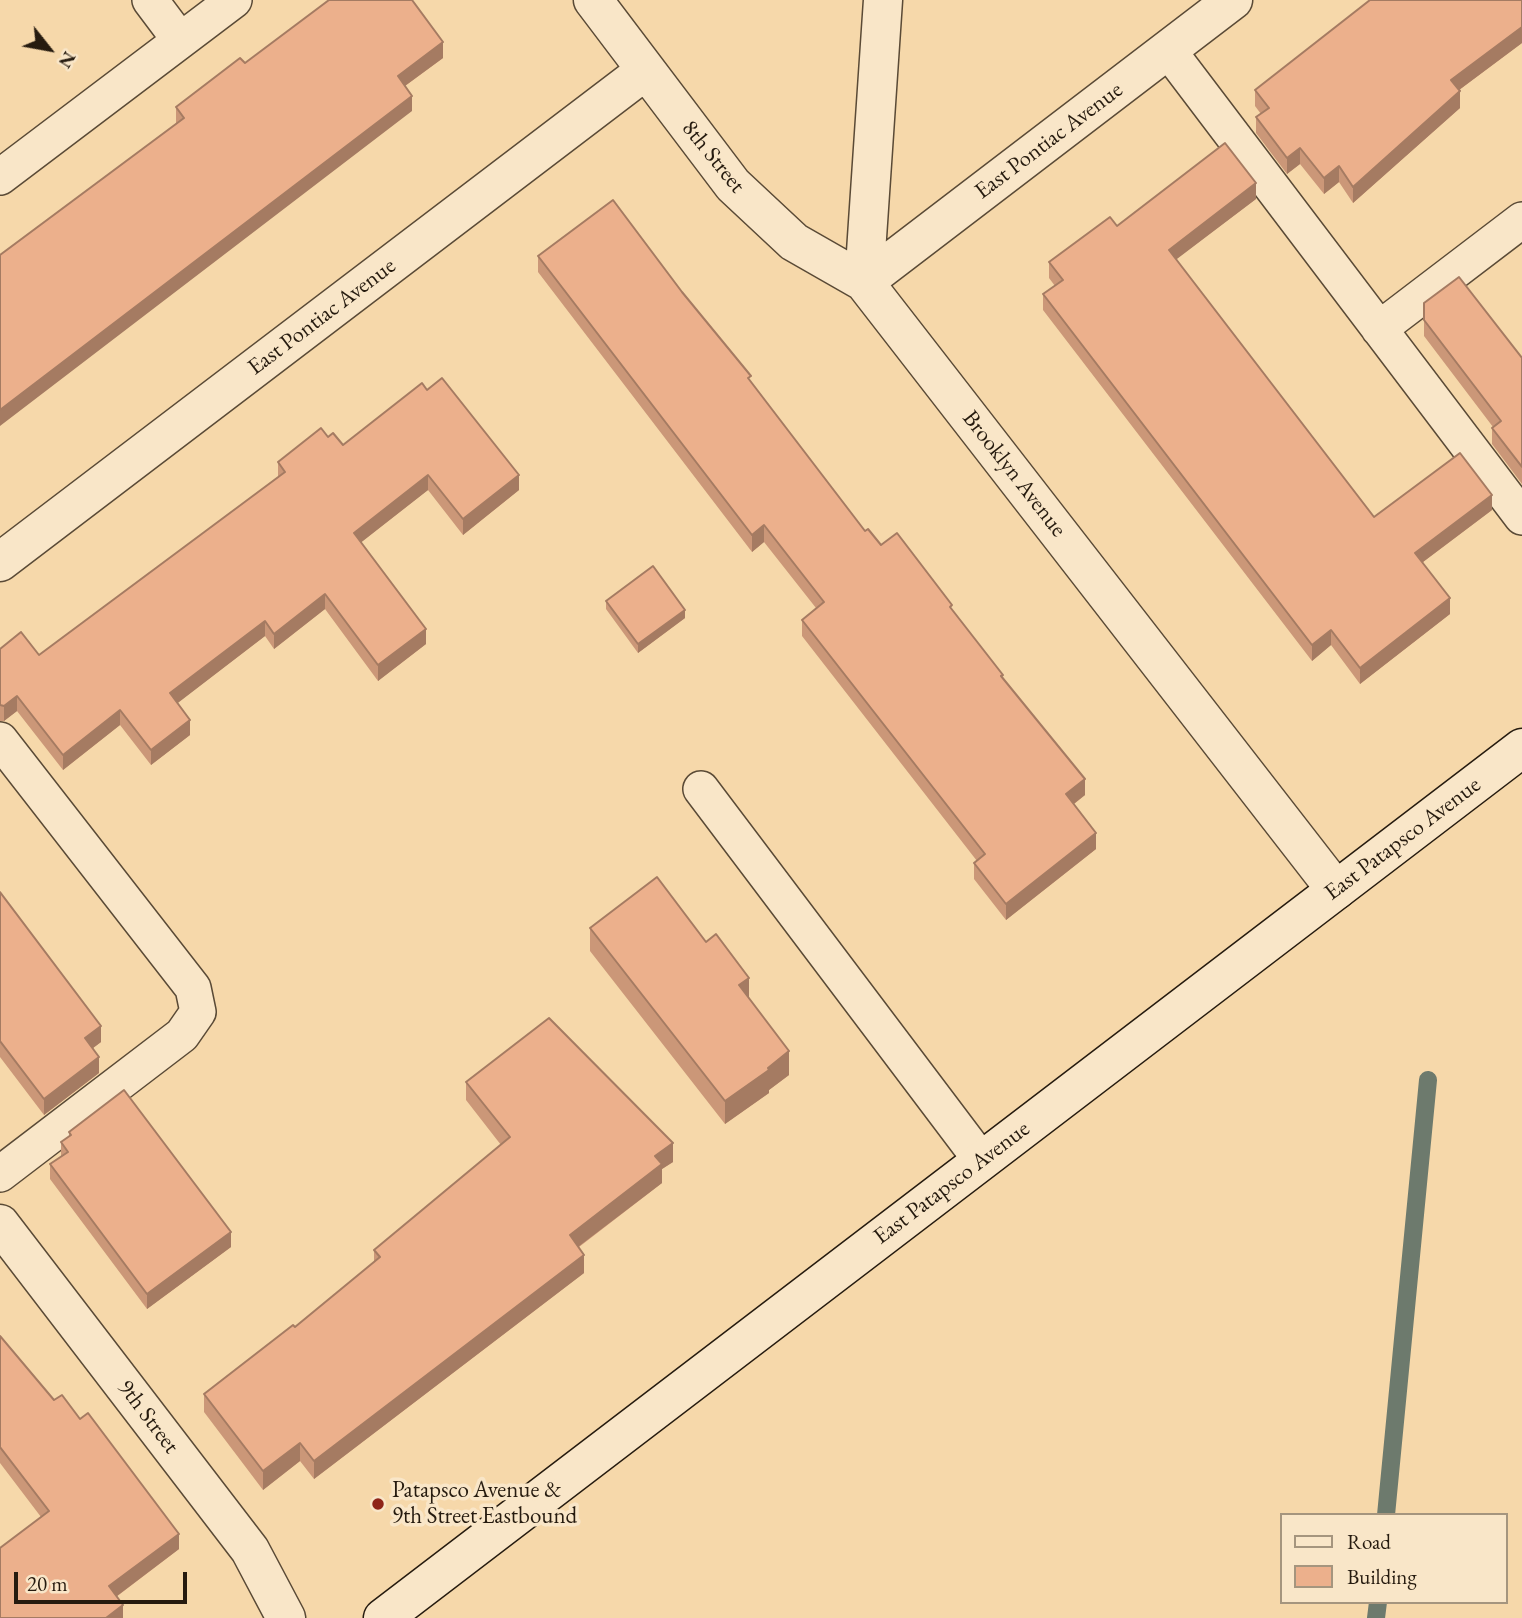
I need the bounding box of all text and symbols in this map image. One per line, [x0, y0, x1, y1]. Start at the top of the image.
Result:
north arrow [14, 14, 84, 84]
text: N [53, 47, 82, 73]
street label: East Pontiac Avenue [970, 76, 1128, 206]
street label: 8th Street [675, 115, 751, 199]
street label: East Pontiac Avenue [243, 252, 401, 382]
street label: Brooklyn Avenue [956, 405, 1072, 543]
street label: East Patapsco Avenue [1320, 771, 1486, 907]
street label: East Patapsco Avenue [869, 1115, 1035, 1251]
street label: 9th Street [111, 1375, 185, 1459]
place label: Patapsco Avenue & 9th Street Eastbound [392, 1477, 577, 1531]
marker: Patapsco Avenue & 9th Street Eastbound [370, 1496, 386, 1512]
legend [1280, 1513, 1508, 1604]
text: Road [1347, 1528, 1391, 1555]
scale bar [18, 1558, 191, 1602]
text: Building [1347, 1563, 1417, 1590]
text: 20 m [27, 1570, 68, 1597]

